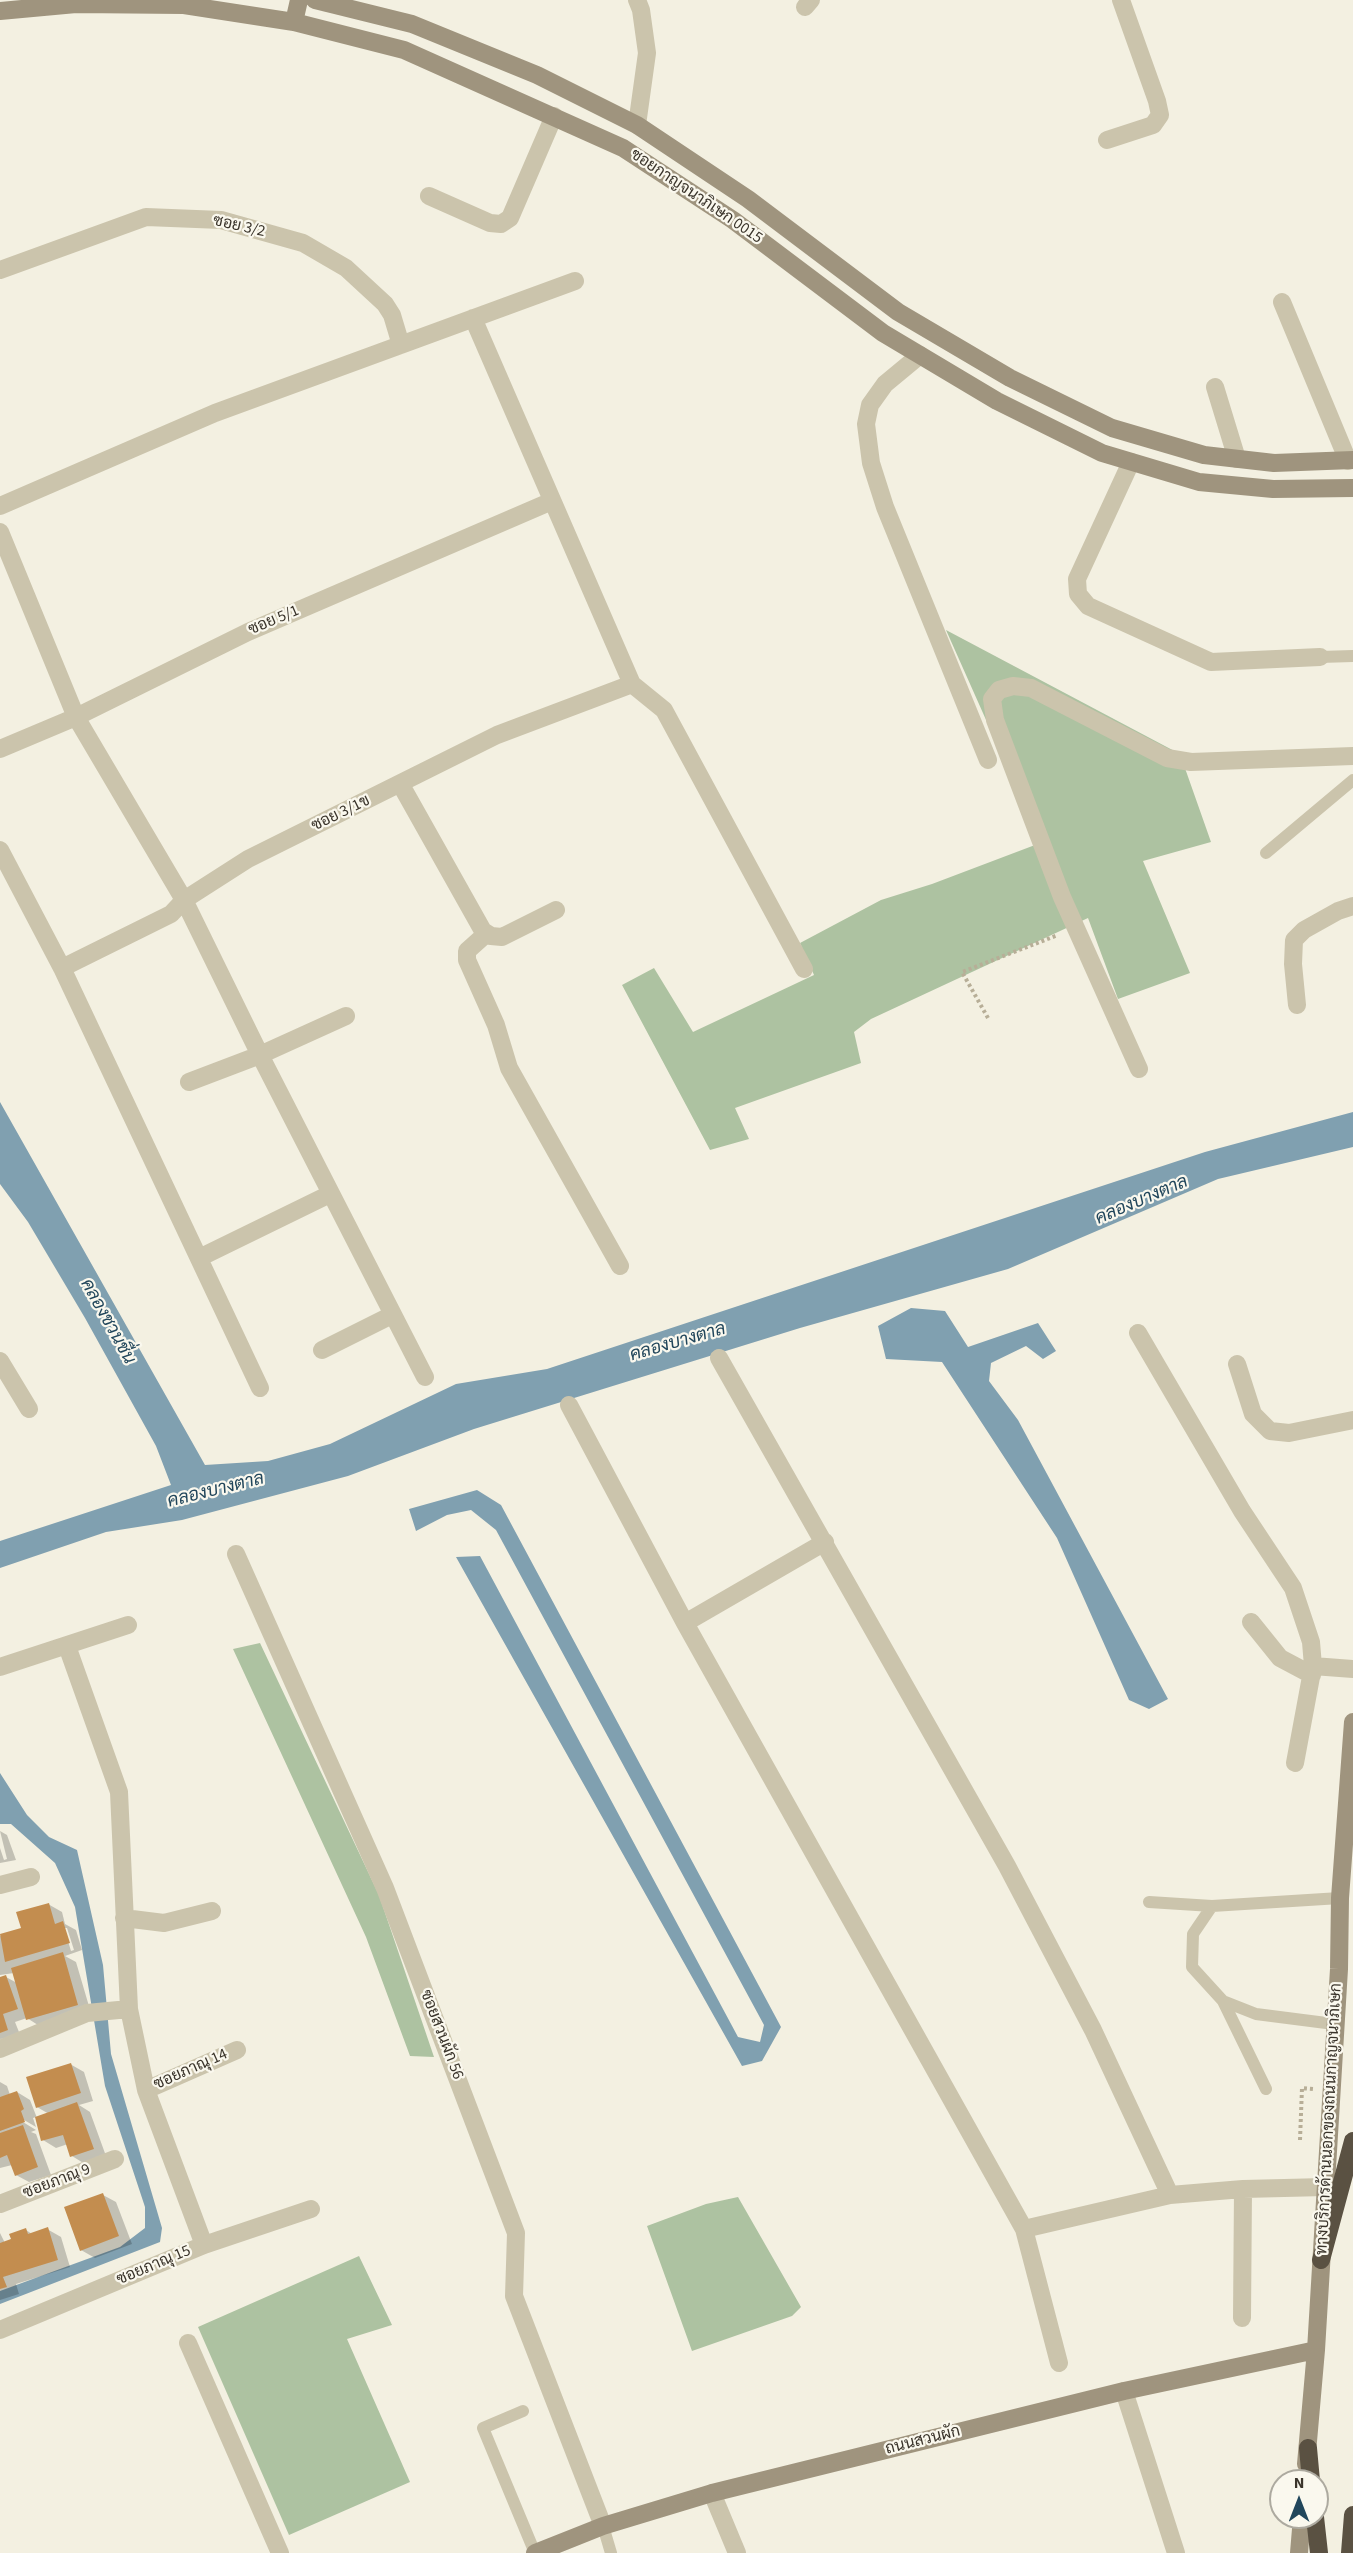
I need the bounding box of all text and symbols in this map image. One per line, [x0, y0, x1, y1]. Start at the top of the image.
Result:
street label: ซอยกาญจนาภิเษก 0015 [626, 146, 766, 248]
street label: ซอย 3/2 [211, 212, 267, 242]
street label: ซอย 5/1 [246, 602, 302, 640]
street label: ซอย 3/1ข [309, 792, 373, 836]
water label: คลองบางตาล [1092, 1172, 1192, 1230]
water label: คลองชวนชื่น [75, 1276, 139, 1368]
water label: คลองบางตาล [628, 1319, 728, 1367]
water label: คลองบางตาล [166, 1469, 266, 1513]
street label: ทางบริการด้านนอกของถนนกาญจนาภิเษก [1313, 1983, 1347, 2255]
street label: ซอยสวนผัก 56 [415, 1988, 467, 2082]
street label: ซอยภาณุ 14 [151, 2045, 231, 2095]
street label: ซอยภาณุ 9 [21, 2160, 93, 2204]
street label: ซอยภาณุ 15 [114, 2242, 194, 2290]
street label: ถนนสวนผัก [884, 2422, 962, 2460]
north arrow [1269, 2469, 1329, 2529]
text: N [1294, 2472, 1304, 2494]

